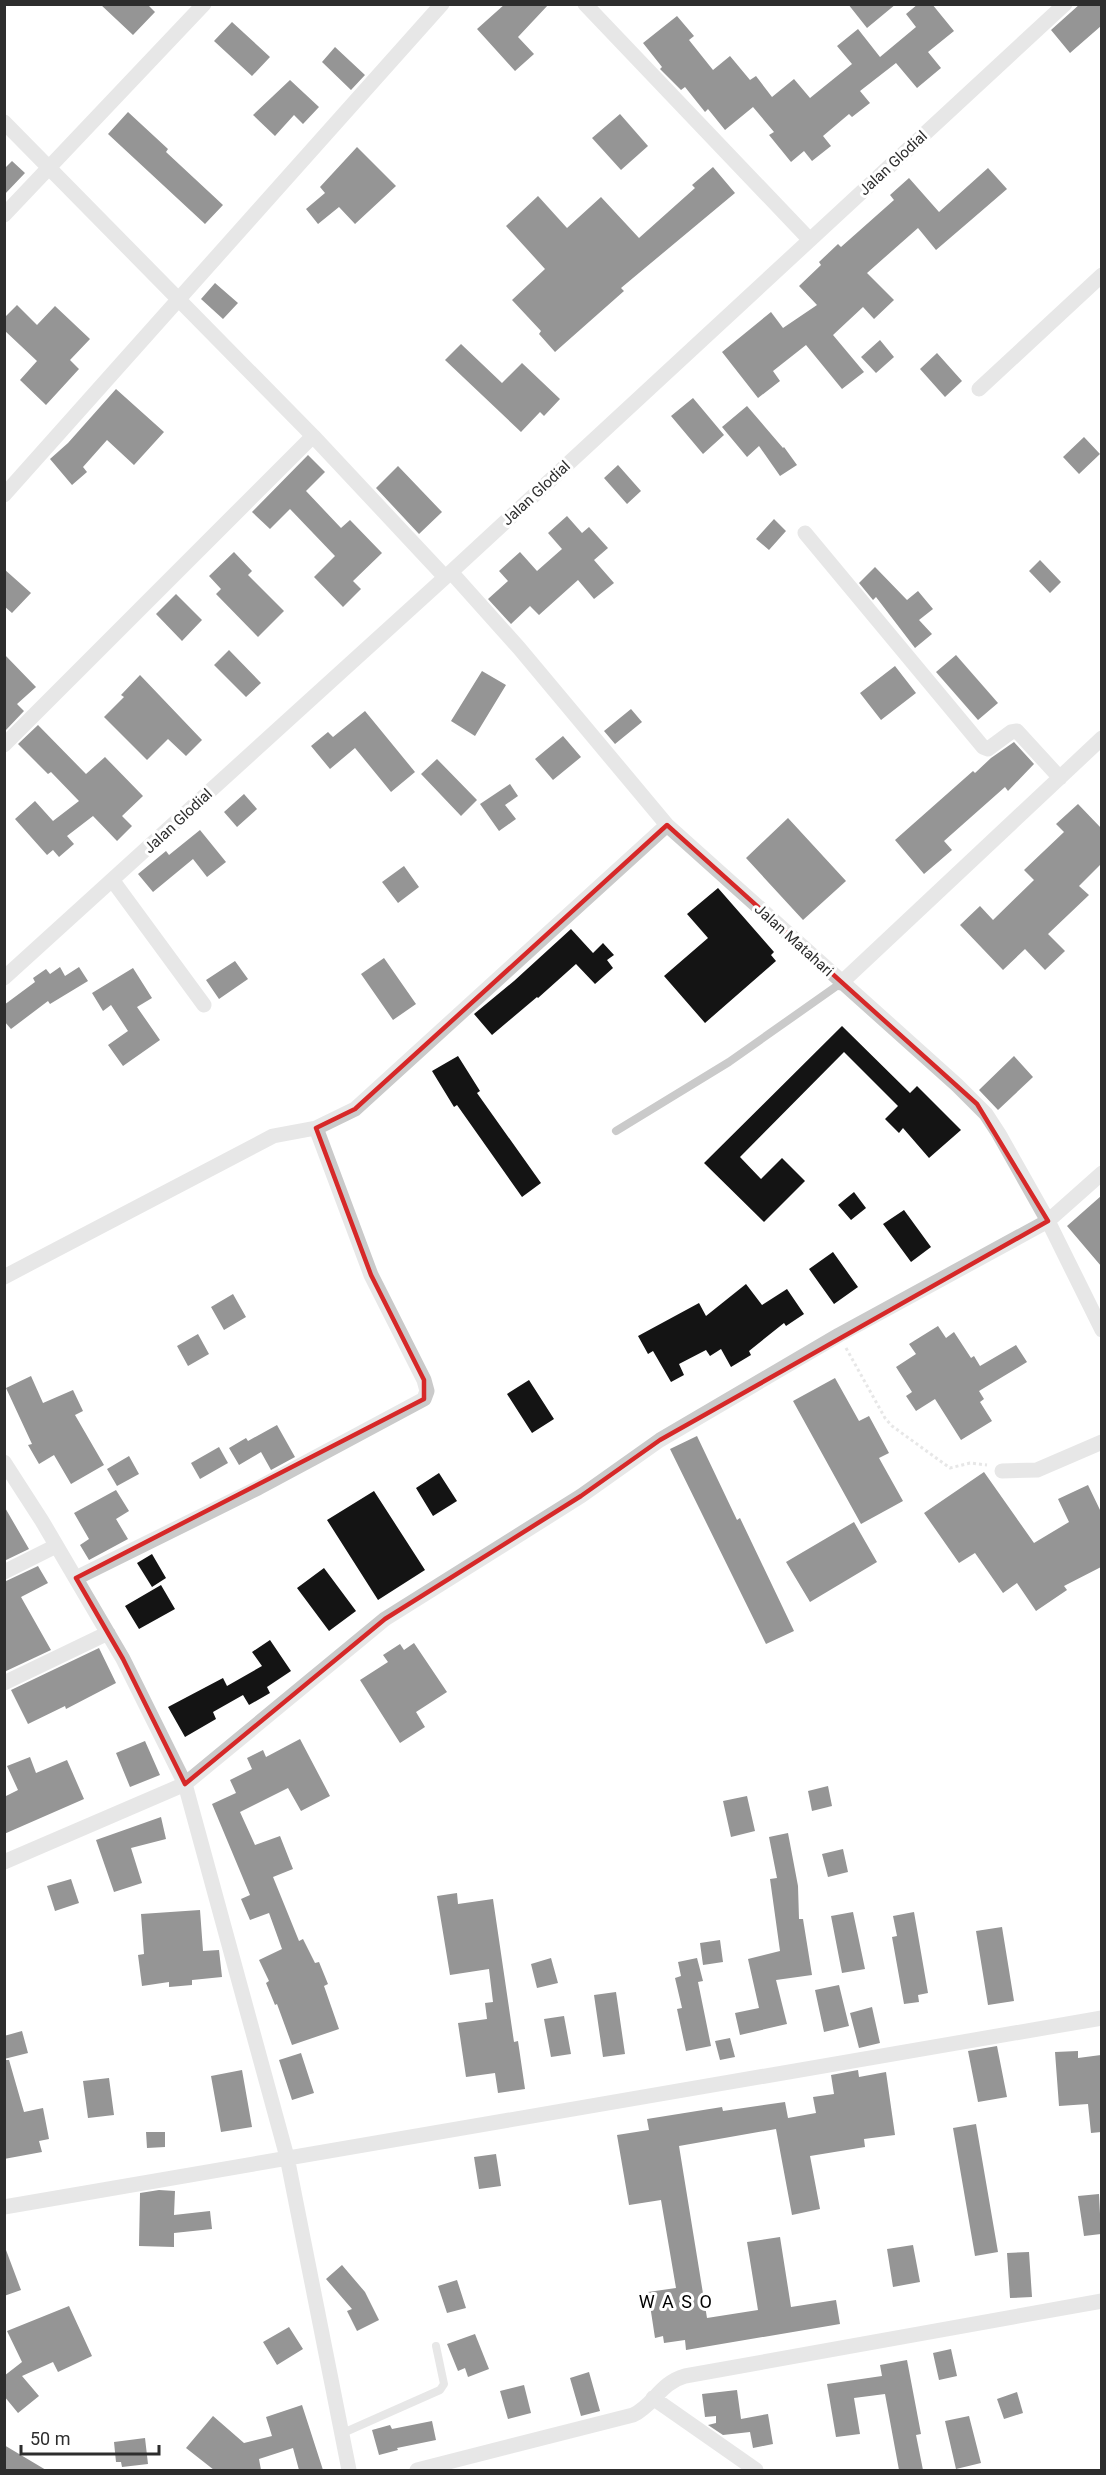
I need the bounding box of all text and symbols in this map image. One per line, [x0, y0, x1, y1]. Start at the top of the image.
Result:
street label: Jalan Glodial [855, 127, 931, 199]
street label: Jalan Glodial [498, 457, 574, 529]
street label: Jalan Glodial [140, 785, 216, 857]
street label: Jalan Matahari [751, 900, 837, 980]
district label: W A S O [639, 2291, 713, 2312]
scale bar [21, 2418, 159, 2456]
text: 50 m [30, 2428, 70, 2449]

